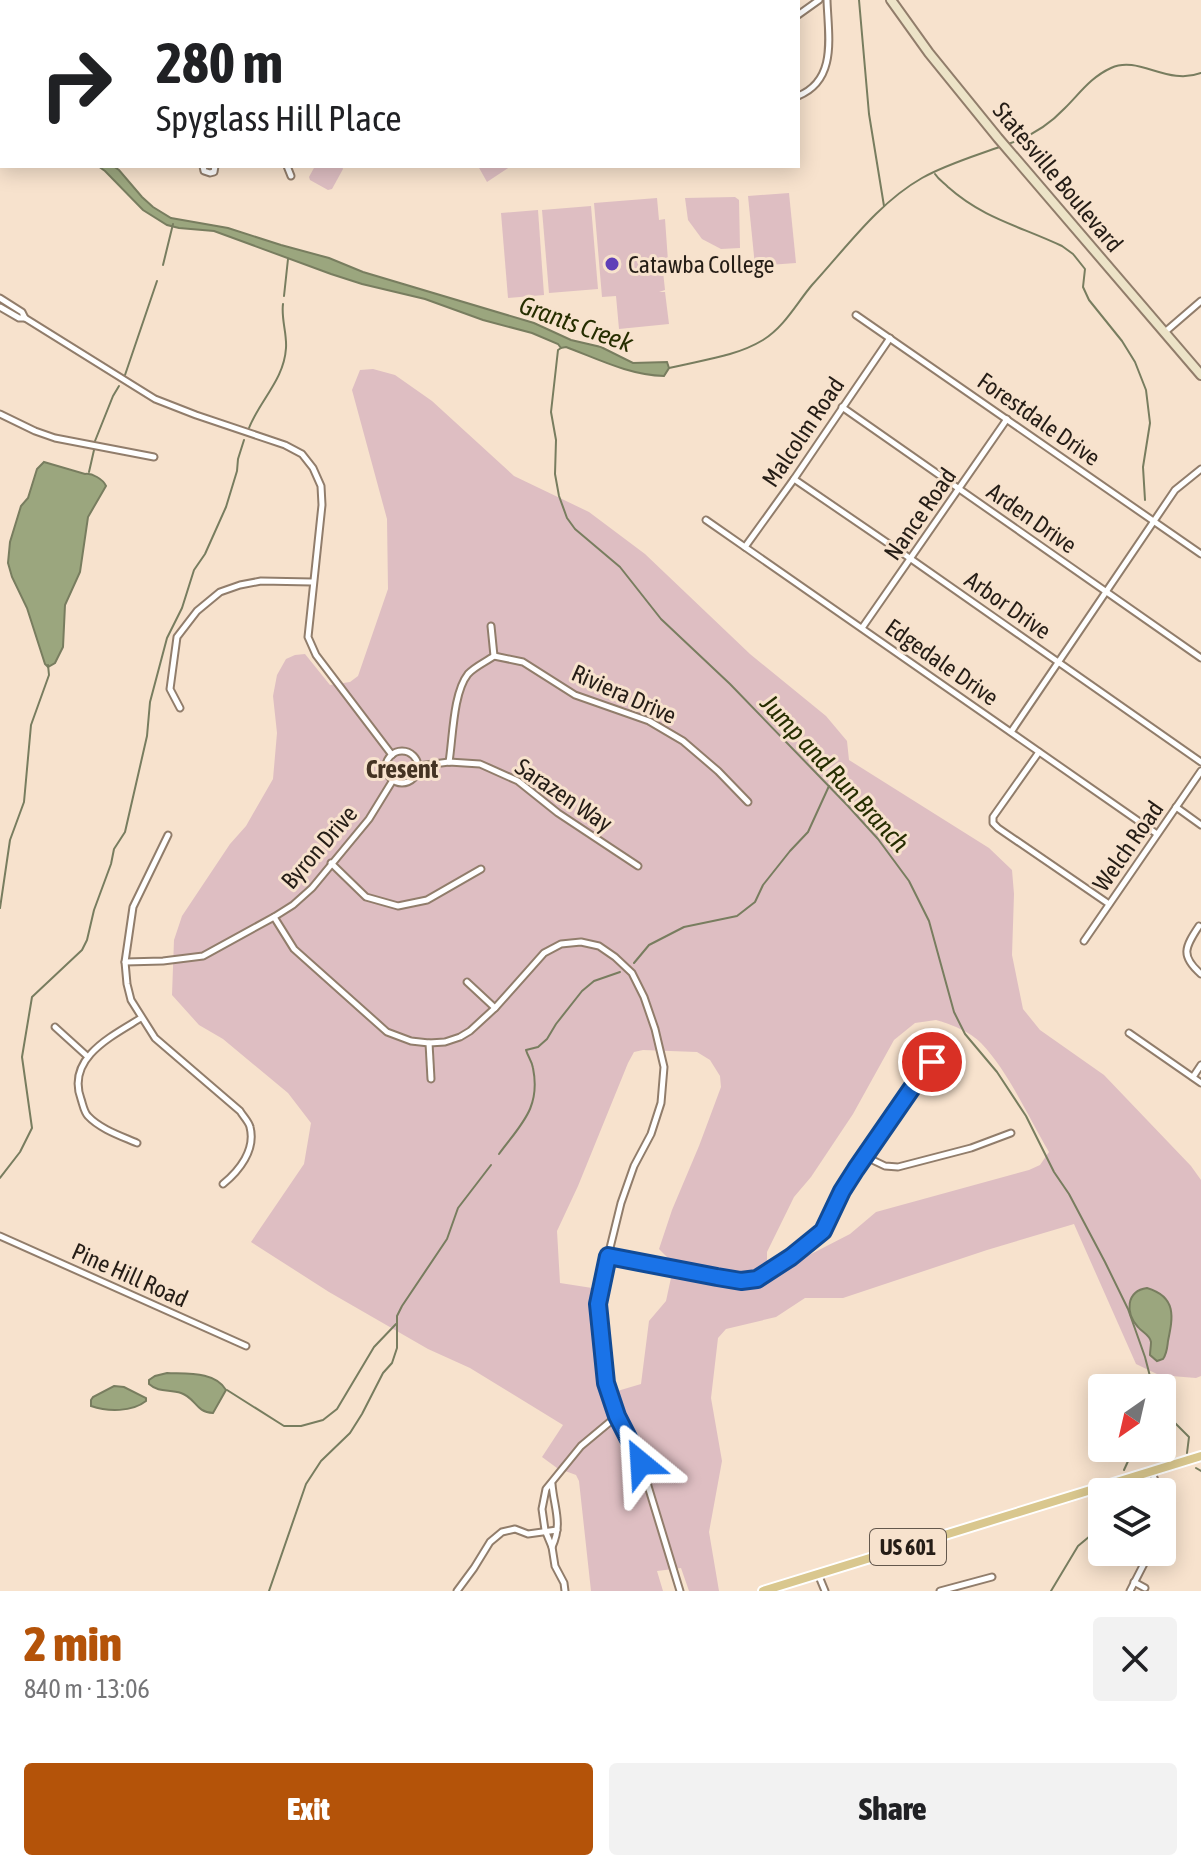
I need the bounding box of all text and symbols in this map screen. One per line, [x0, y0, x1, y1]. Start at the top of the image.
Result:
text: 280 m [156, 31, 283, 95]
icon: right [24, 32, 128, 136]
text: Spyglass Hill Place [156, 97, 402, 139]
street label: Statesville Boulevard [988, 97, 1128, 257]
place label: Catawba College [628, 251, 774, 278]
marker: Catawba College [603, 255, 621, 273]
water label: Grants Creek [515, 290, 637, 359]
street label: Forestdale Drive [973, 367, 1105, 471]
street label: Malcolm Road [757, 372, 849, 492]
street label: Nance Road [879, 463, 961, 565]
street label: Arden Drive [982, 478, 1082, 558]
street label: Arbor Drive [960, 566, 1056, 644]
street label: Edgedale Drive [880, 613, 1004, 711]
street label: Riviera Drive [568, 659, 680, 729]
water label: Jump and Run Branch [754, 687, 916, 858]
street label: Sarazen Way [510, 753, 618, 837]
district label: Cresent [366, 754, 439, 784]
street label: Welch Road [1087, 796, 1169, 896]
street label: Byron Drive [276, 800, 362, 894]
pin [898, 1028, 966, 1096]
icon: arrive [910, 1040, 954, 1084]
street label: Pine Hill Road [68, 1237, 192, 1313]
north arrow [1088, 1374, 1176, 1462]
map controls [1088, 1374, 1176, 1566]
position arrow [599, 1421, 683, 1505]
button: layers [1088, 1478, 1176, 1566]
road number: US 601 [870, 1529, 946, 1565]
text: 2 min [24, 1616, 122, 1671]
button: close [1093, 1617, 1177, 1701]
text: 840 m · 13:06 [24, 1674, 150, 1704]
button: Exit [24, 1763, 593, 1855]
button: Share [609, 1763, 1177, 1855]

